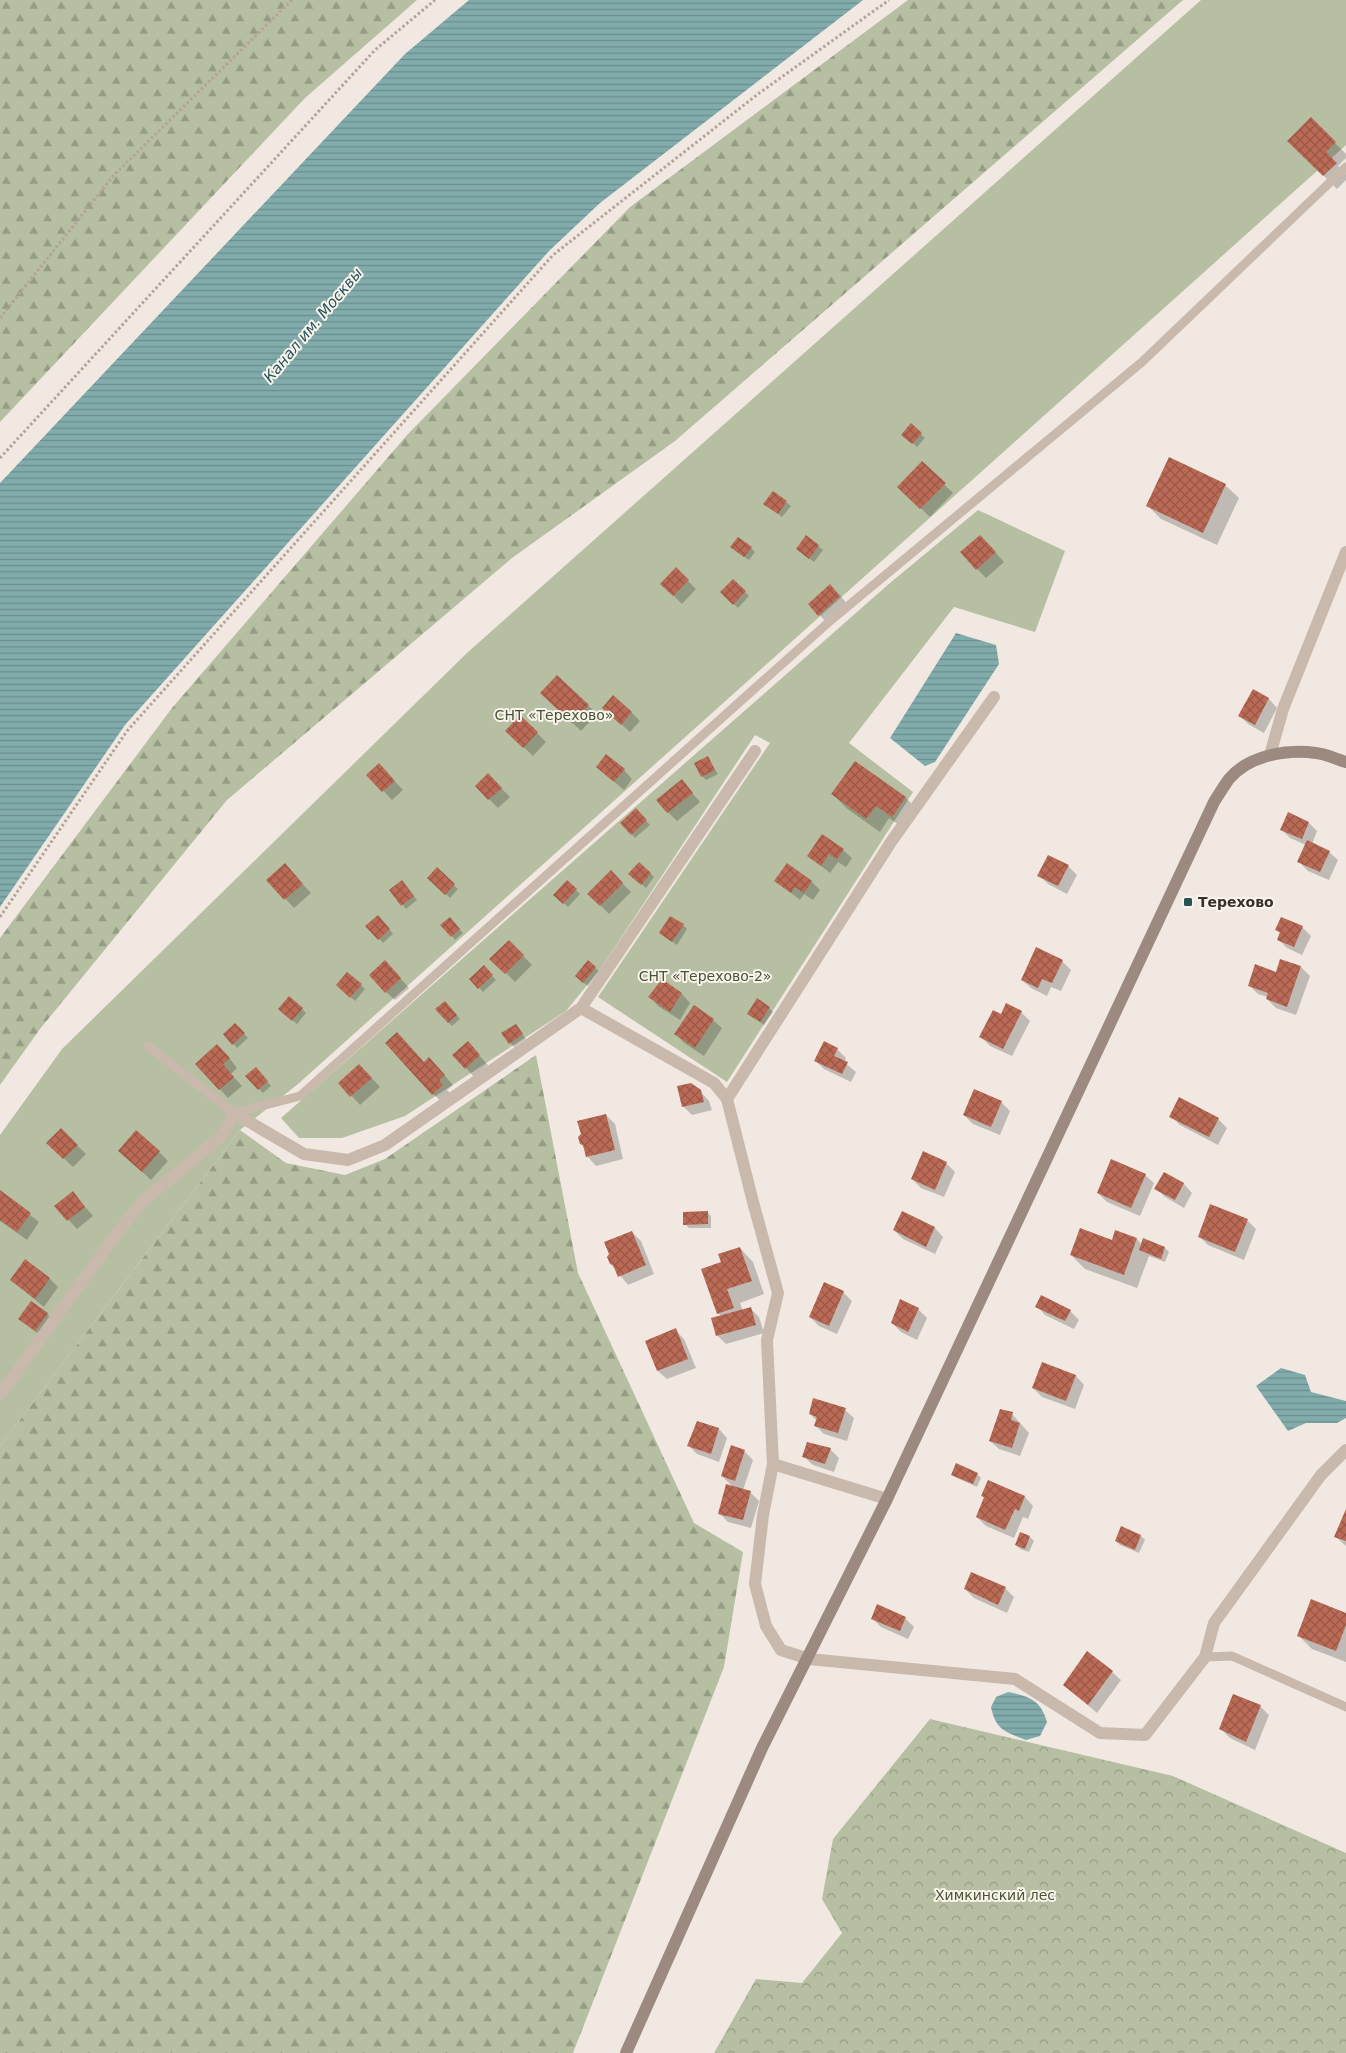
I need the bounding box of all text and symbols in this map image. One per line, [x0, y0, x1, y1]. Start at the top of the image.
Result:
water label: Канал им. Москвы [260, 264, 366, 386]
park label: СНТ «Терехово» [495, 707, 613, 723]
place label: Терехово [1198, 894, 1274, 910]
marker: Терехово [1182, 896, 1194, 908]
park label: СНТ «Терехово-2» [639, 968, 771, 984]
park label: Химкинский лес [935, 1887, 1055, 1903]

